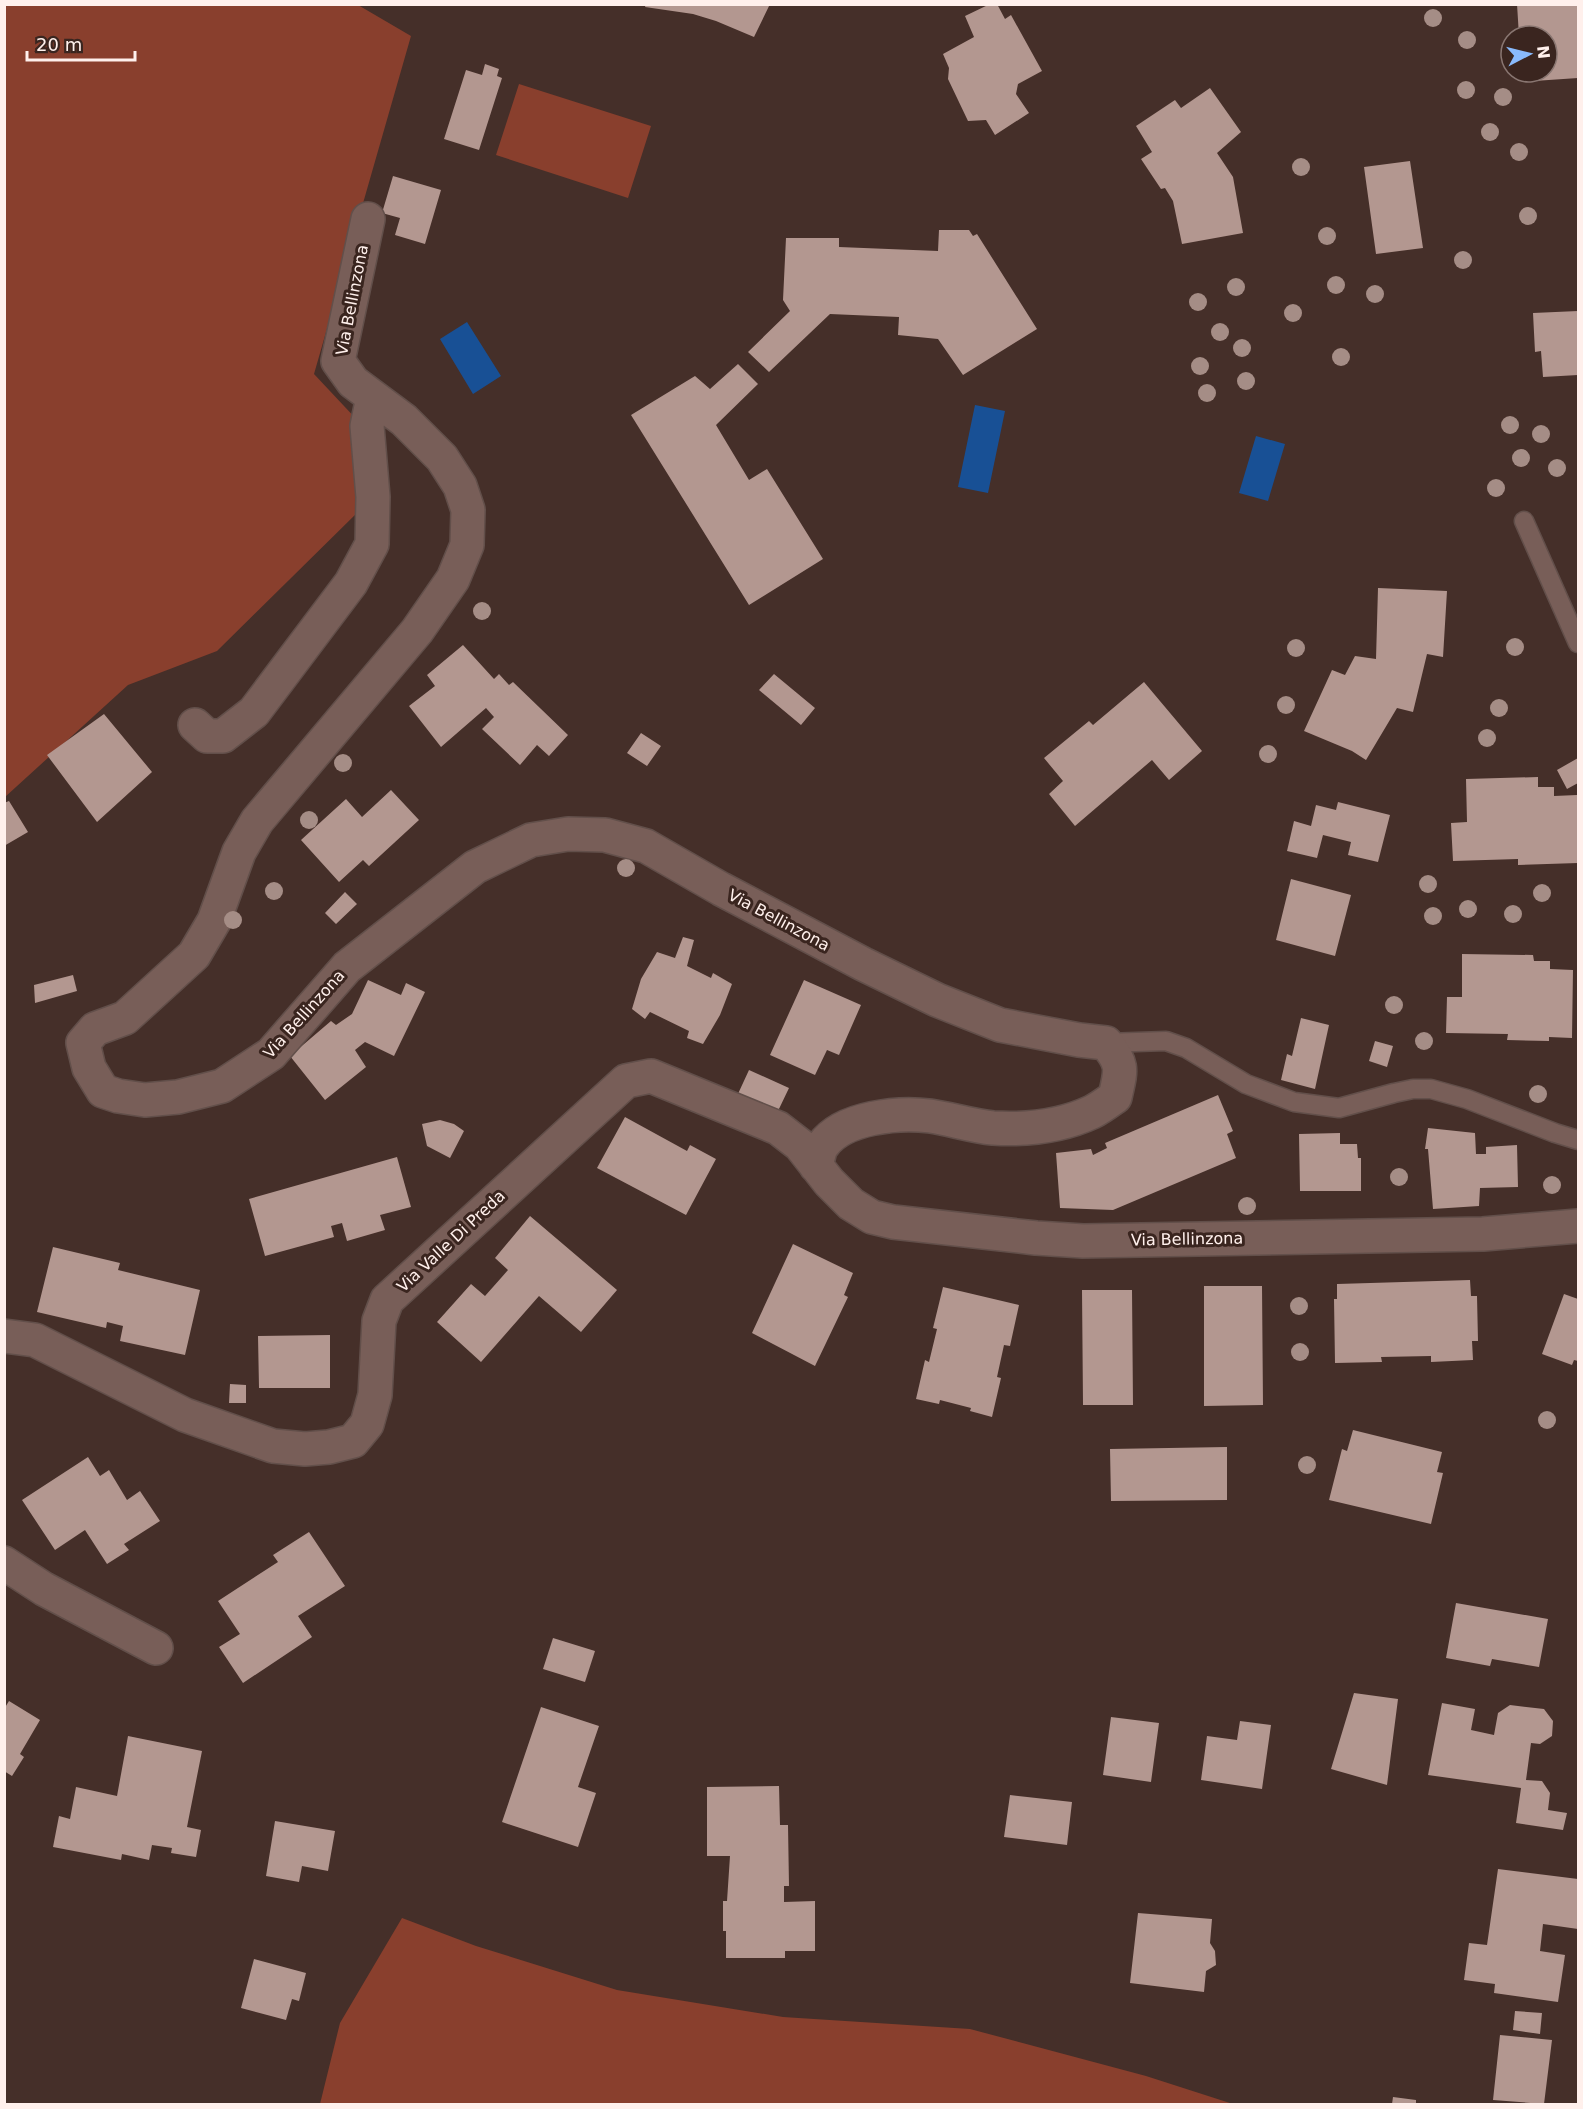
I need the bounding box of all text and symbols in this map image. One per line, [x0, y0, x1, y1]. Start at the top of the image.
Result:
scale bar [27, 24, 135, 62]
north arrow [1499, 24, 1559, 84]
text: 20 m [36, 34, 82, 55]
text: N [1533, 44, 1554, 60]
street label: Via Bellinzona [332, 243, 372, 357]
street label: Via Bellinzona [725, 885, 833, 955]
street label: Via Bellinzona [259, 966, 349, 1062]
street label: Via Valle Di Preda [393, 1186, 509, 1296]
street label: Via Bellinzona [1131, 1229, 1243, 1249]

